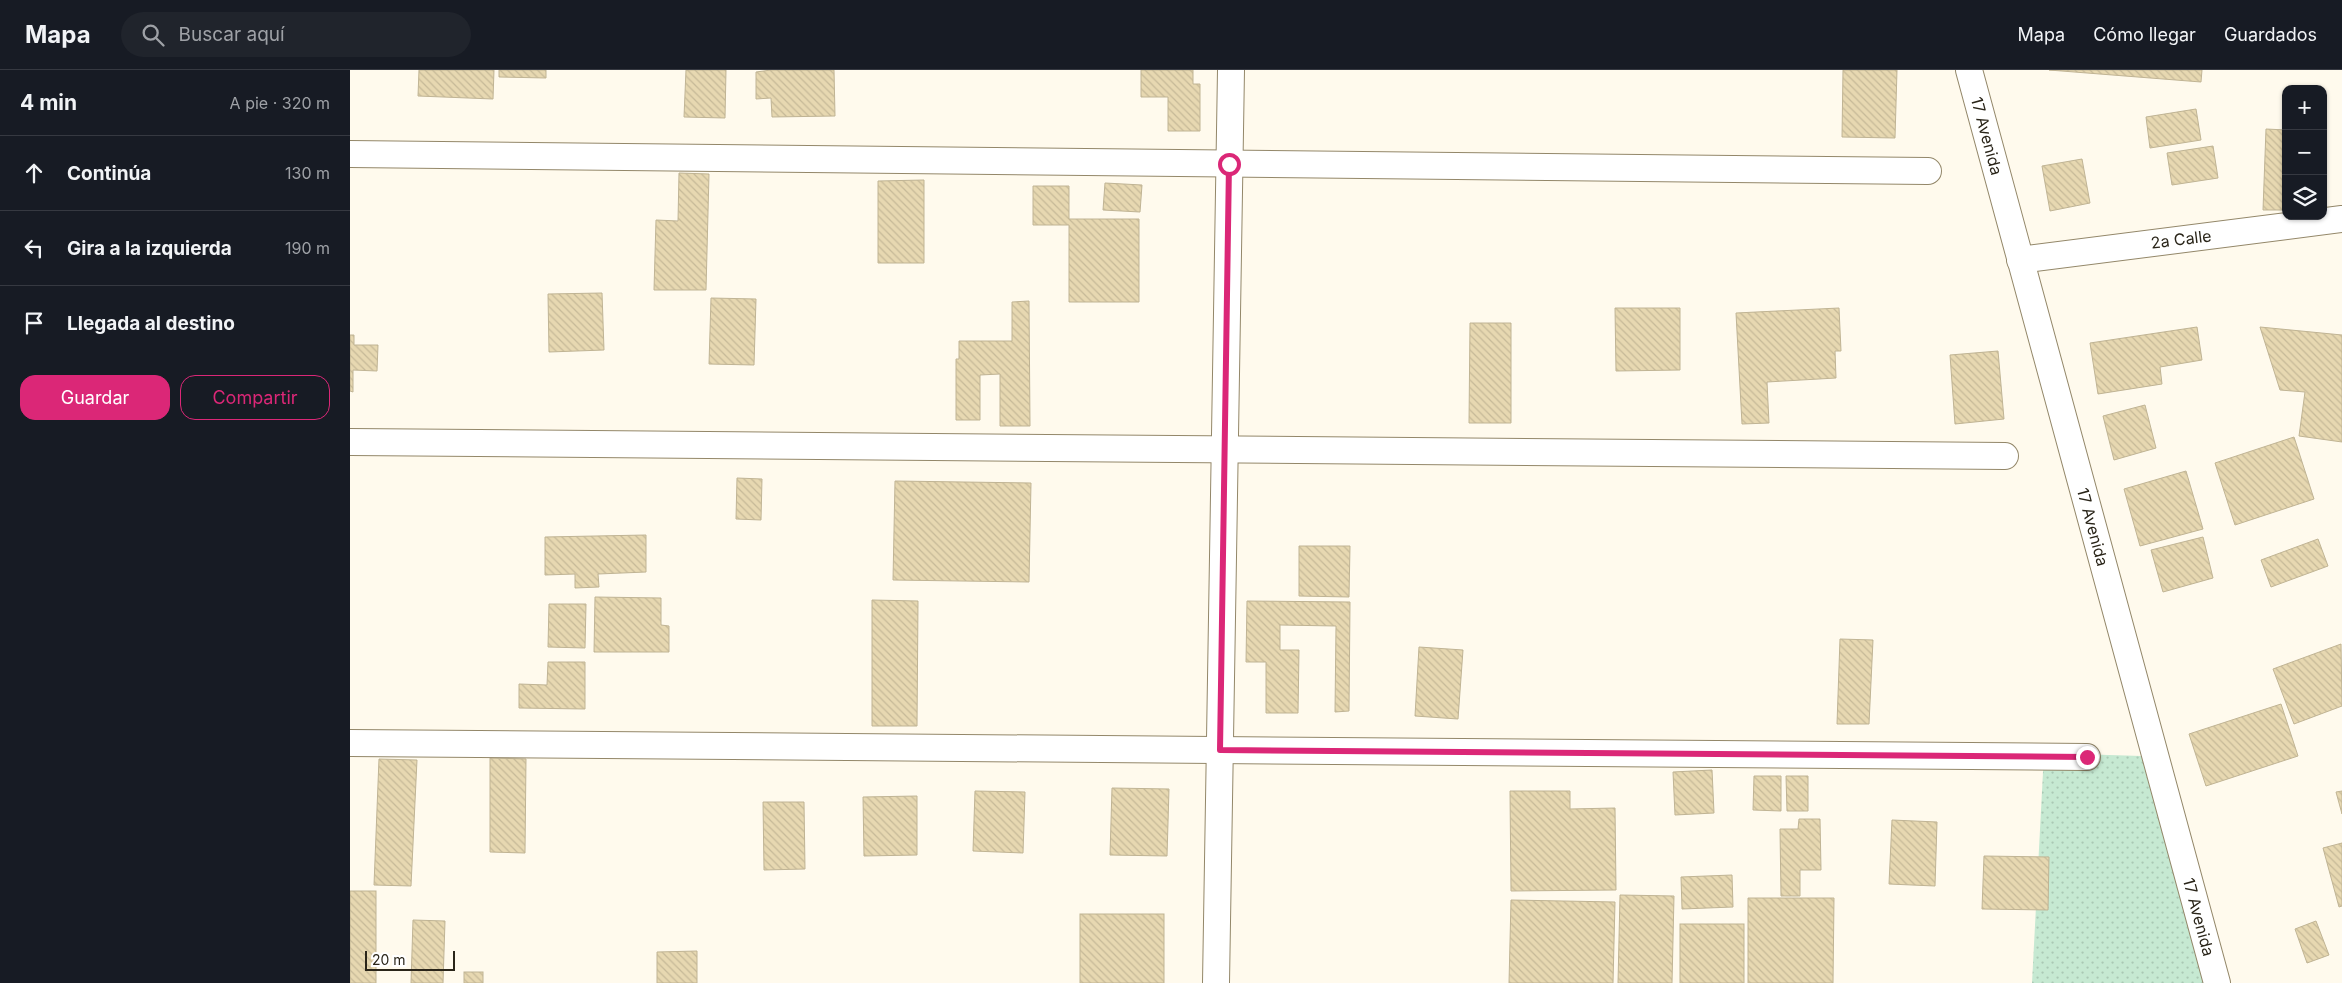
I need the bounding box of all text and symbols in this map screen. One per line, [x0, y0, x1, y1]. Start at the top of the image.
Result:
search box [121, 12, 471, 57]
text: Mapa [25, 20, 91, 49]
icon: search [139, 21, 167, 49]
text: Buscar aquí [179, 23, 285, 46]
text: Mapa [2018, 24, 2065, 45]
text: Cómo llegar [2093, 24, 2196, 45]
text: Guardados [2224, 24, 2317, 45]
map controls [2282, 85, 2327, 220]
button: + [2282, 85, 2327, 130]
text: 4 min [20, 90, 77, 115]
text: A pie · 320 m [230, 93, 330, 113]
street label: 17 Avenida [1967, 95, 2007, 177]
button: − [2282, 130, 2327, 175]
route start [1218, 153, 1241, 176]
icon: ahead [20, 159, 48, 187]
text: Continúa [67, 162, 151, 185]
text: 130 m [285, 163, 330, 183]
button: layers [2282, 175, 2327, 220]
street label: 2a Calle [2150, 225, 2212, 253]
icon: left [20, 234, 48, 262]
text: Gira a la izquierda [67, 237, 232, 260]
text: 190 m [285, 238, 330, 258]
icon: arrive [20, 309, 48, 337]
text: Llegada al destino [67, 312, 235, 335]
button: Guardar [20, 375, 170, 420]
button: Compartir [180, 375, 330, 420]
street label: 17 Avenida [2073, 486, 2113, 568]
route end [2076, 746, 2099, 769]
street label: 17 Avenida [2179, 876, 2219, 958]
scale bar [365, 948, 455, 971]
text: 20 m [372, 951, 406, 968]

